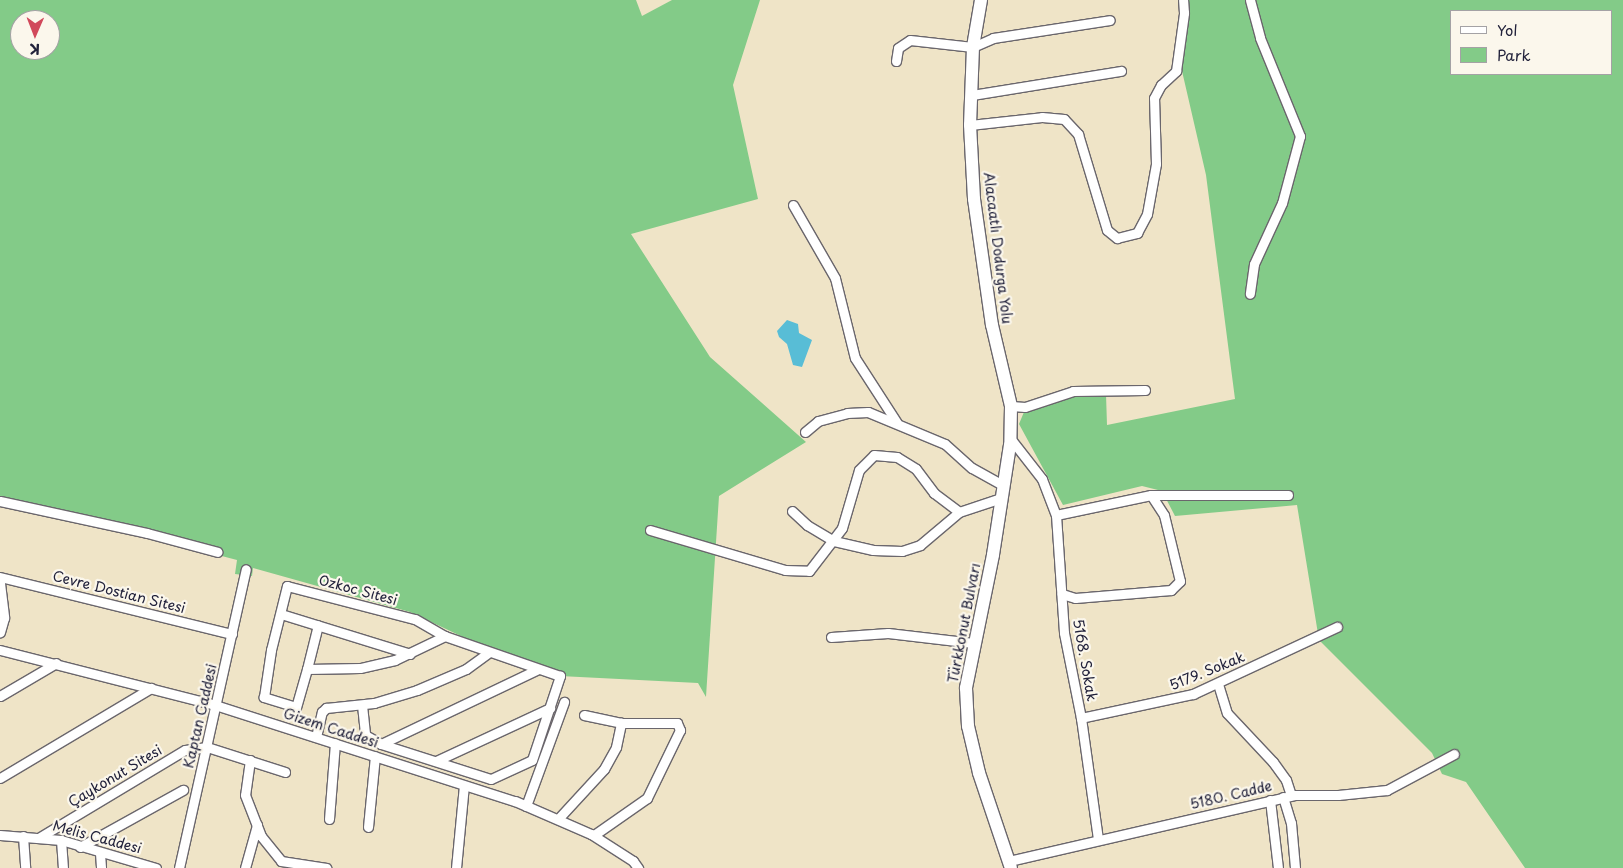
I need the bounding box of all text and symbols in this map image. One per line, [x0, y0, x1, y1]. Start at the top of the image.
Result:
north arrow [10, 10, 60, 60]
legend [1450, 10, 1613, 75]
text: Yol [1497, 18, 1518, 41]
text: K [29, 39, 40, 60]
text: Park [1497, 43, 1531, 66]
street label: Alacaatlı Dodurga Yolu [980, 170, 1016, 326]
street label: Türkkonut Bulvarı [944, 562, 984, 684]
street label: Cevre Dostian Sitesi [51, 567, 187, 617]
street label: Ozkoc Sitesi [316, 571, 400, 609]
street label: 5168. Sokak [1069, 618, 1101, 702]
street label: 5179. Sokak [1167, 648, 1247, 694]
street label: Kaptan Caddesi [180, 662, 220, 770]
street label: Gizem Caddesi [281, 705, 381, 751]
street label: Çaykonut Sitesi [65, 742, 165, 810]
street label: 5180. Cadde [1188, 777, 1274, 813]
street label: Melis Caddesi [51, 817, 143, 857]

